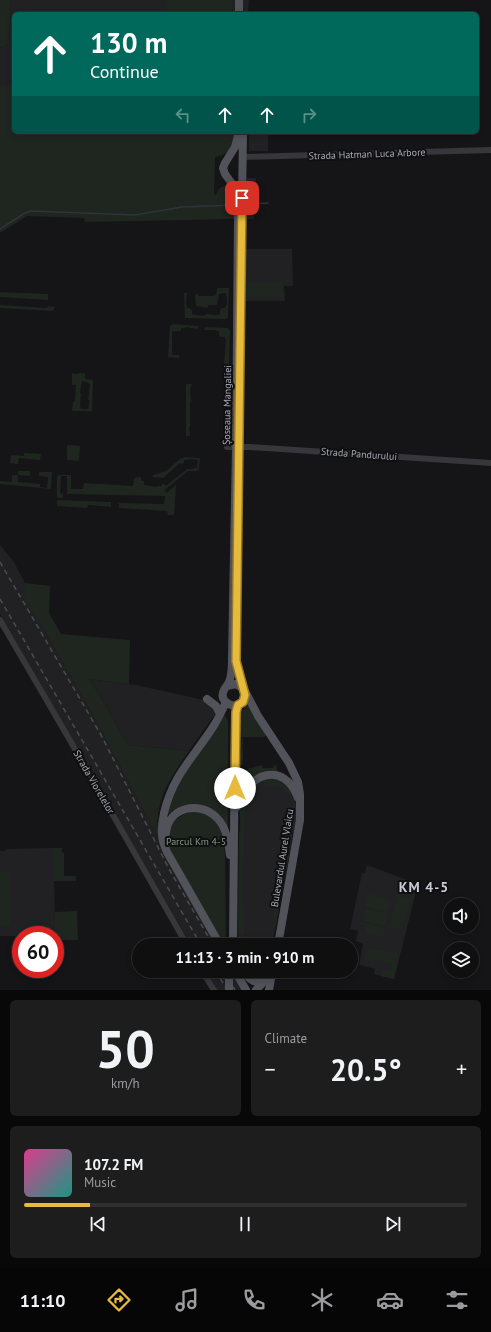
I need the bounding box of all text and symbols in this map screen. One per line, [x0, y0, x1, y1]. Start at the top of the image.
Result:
text: 130 m [90, 24, 167, 61]
icon: ahead [24, 28, 76, 80]
text: Continue [90, 60, 159, 83]
icon: left [172, 104, 194, 126]
icon: ahead [214, 104, 236, 126]
icon: ahead [256, 104, 278, 126]
icon: right [298, 104, 320, 126]
street label: Strada Hatman Luca Arbore [308, 145, 426, 163]
pin [225, 181, 259, 215]
icon: arrive [231, 187, 253, 209]
street label: Șoseaua Mangaliei [220, 365, 234, 445]
street label: Strada Pandurului [320, 445, 398, 463]
street label: Strada Viorelelor [70, 748, 118, 817]
position arrow [214, 767, 256, 809]
street label: Bulevardul Aurel Vlaicu [268, 808, 296, 908]
park label: Parcul Km 4-5 [166, 835, 226, 848]
district label: KM 4-5 [399, 878, 449, 896]
map controls [443, 898, 479, 978]
button: sound [443, 898, 479, 934]
speed limit sign: 60 [12, 926, 64, 978]
button: layers [443, 942, 479, 978]
text: 11:13 · 3 min · 910 m [176, 948, 314, 967]
text: 50 [96, 1015, 155, 1082]
text: Climate [265, 1030, 307, 1047]
text: 20.5° [330, 1050, 402, 1089]
text: − [265, 1055, 276, 1083]
text: + [456, 1055, 467, 1083]
text: km/h [111, 1075, 140, 1092]
text: 107.2 FM [84, 1155, 143, 1174]
text: Music [84, 1174, 116, 1191]
icon: previous [87, 1213, 109, 1235]
icon: pause [234, 1213, 256, 1235]
icon: next [382, 1213, 404, 1235]
icon: directions [105, 1286, 133, 1314]
icon: music [173, 1286, 201, 1314]
icon: phone [240, 1286, 268, 1314]
icon: climate [308, 1286, 336, 1314]
icon: car [376, 1286, 404, 1314]
icon: filters [443, 1286, 471, 1314]
text: 11:10 [20, 1289, 65, 1312]

